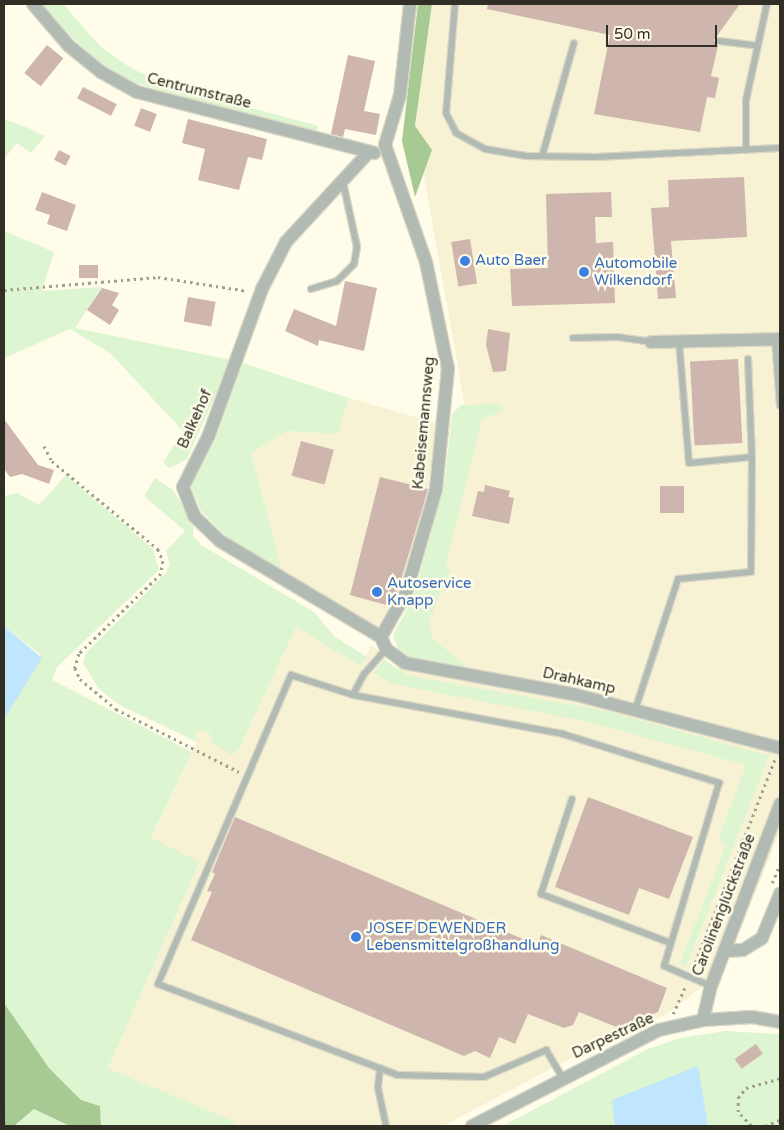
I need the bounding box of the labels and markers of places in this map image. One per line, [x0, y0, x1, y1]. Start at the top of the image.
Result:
place label: Auto Baer [475, 252, 547, 270]
place label: Automobile Wilkendorf [594, 254, 677, 289]
marker: Auto Baer [459, 255, 471, 267]
marker: Automobile Wilkendorf [578, 266, 590, 278]
place label: Autoservice Knapp [387, 574, 471, 609]
marker: Autoservice Knapp [371, 586, 383, 598]
place label: JOSEF DEWENDER Lebensmittelgroßhandlung [366, 919, 559, 954]
marker: JOSEF DEWENDER Lebensmittelgroßhandlung [350, 931, 362, 943]

